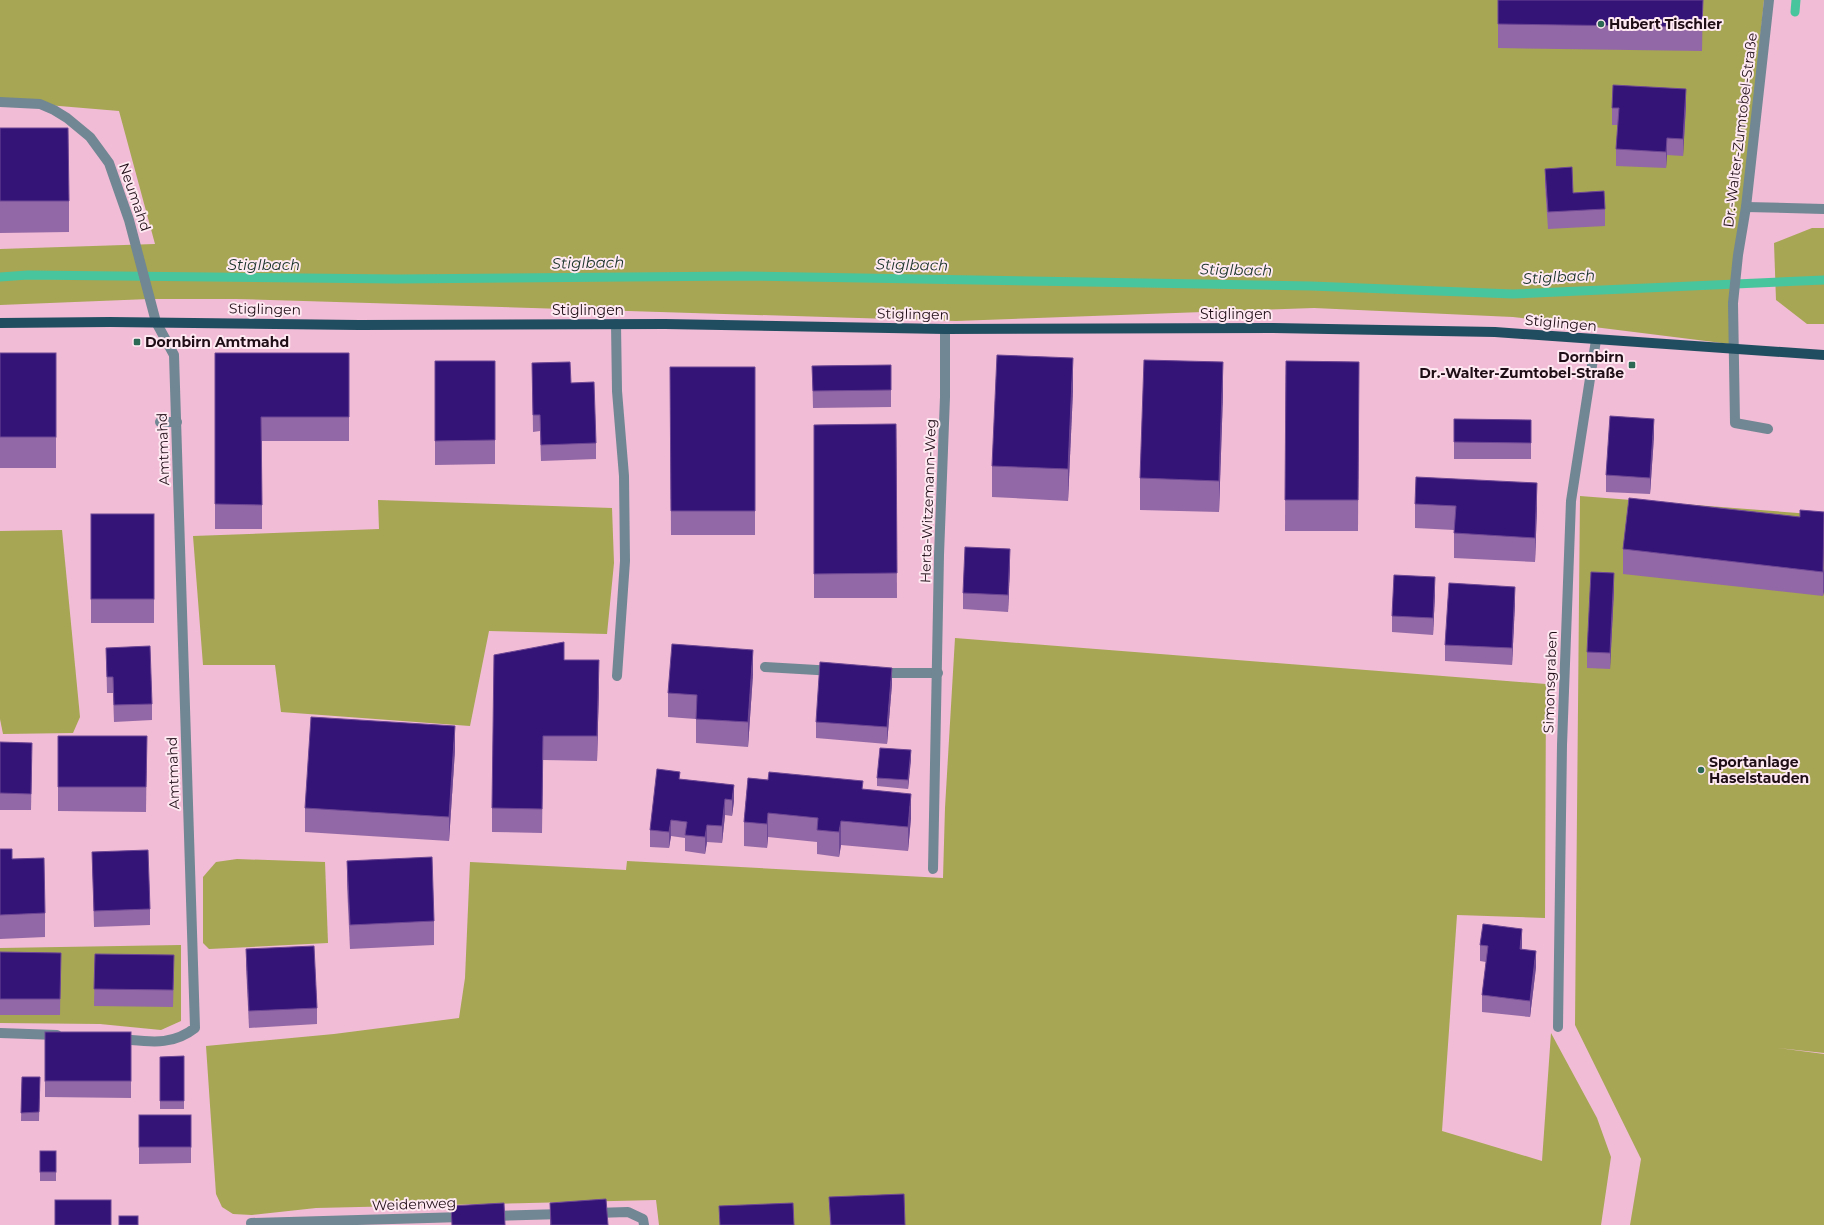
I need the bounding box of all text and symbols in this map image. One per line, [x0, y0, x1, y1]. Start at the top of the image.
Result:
place label: Hubert Tischler [1609, 15, 1722, 33]
marker: Hubert Tischler [1596, 19, 1606, 29]
street label: Dr.-Walter-Zumtobel-Straße [1719, 32, 1761, 228]
street label: Neumahd [115, 160, 155, 234]
water label: Stiglbach [552, 252, 624, 273]
water label: Stiglbach [876, 254, 948, 275]
water label: Stiglbach [228, 255, 300, 274]
water label: Stiglbach [1200, 259, 1272, 280]
water label: Stiglbach [1522, 265, 1596, 288]
street label: Stiglingen [229, 299, 301, 319]
street label: Stiglingen [552, 301, 624, 319]
street label: Stiglingen [877, 304, 949, 324]
street label: Stiglingen [1200, 305, 1272, 323]
street label: Stiglingen [1524, 311, 1598, 335]
place label: Dornbirn Amtmahd [145, 333, 289, 351]
marker: Dornbirn Amtmahd [132, 337, 142, 347]
place label: Dornbirn Dr.-Walter-Zumtobel-Straße [1419, 348, 1624, 382]
marker: Dornbirn Dr.-Walter-Zumtobel-Straße [1627, 360, 1637, 370]
street label: Amtmahd [153, 412, 173, 486]
street label: Herta-Witzemann-Weg [916, 419, 940, 583]
street label: Simonsgraben [1539, 630, 1561, 734]
street label: Amtmahd [163, 736, 183, 810]
place label: Sportanlage Haselstauden [1709, 753, 1809, 787]
marker: Sportanlage Haselstauden [1696, 765, 1706, 775]
street label: Weidenweg [372, 1194, 456, 1214]

